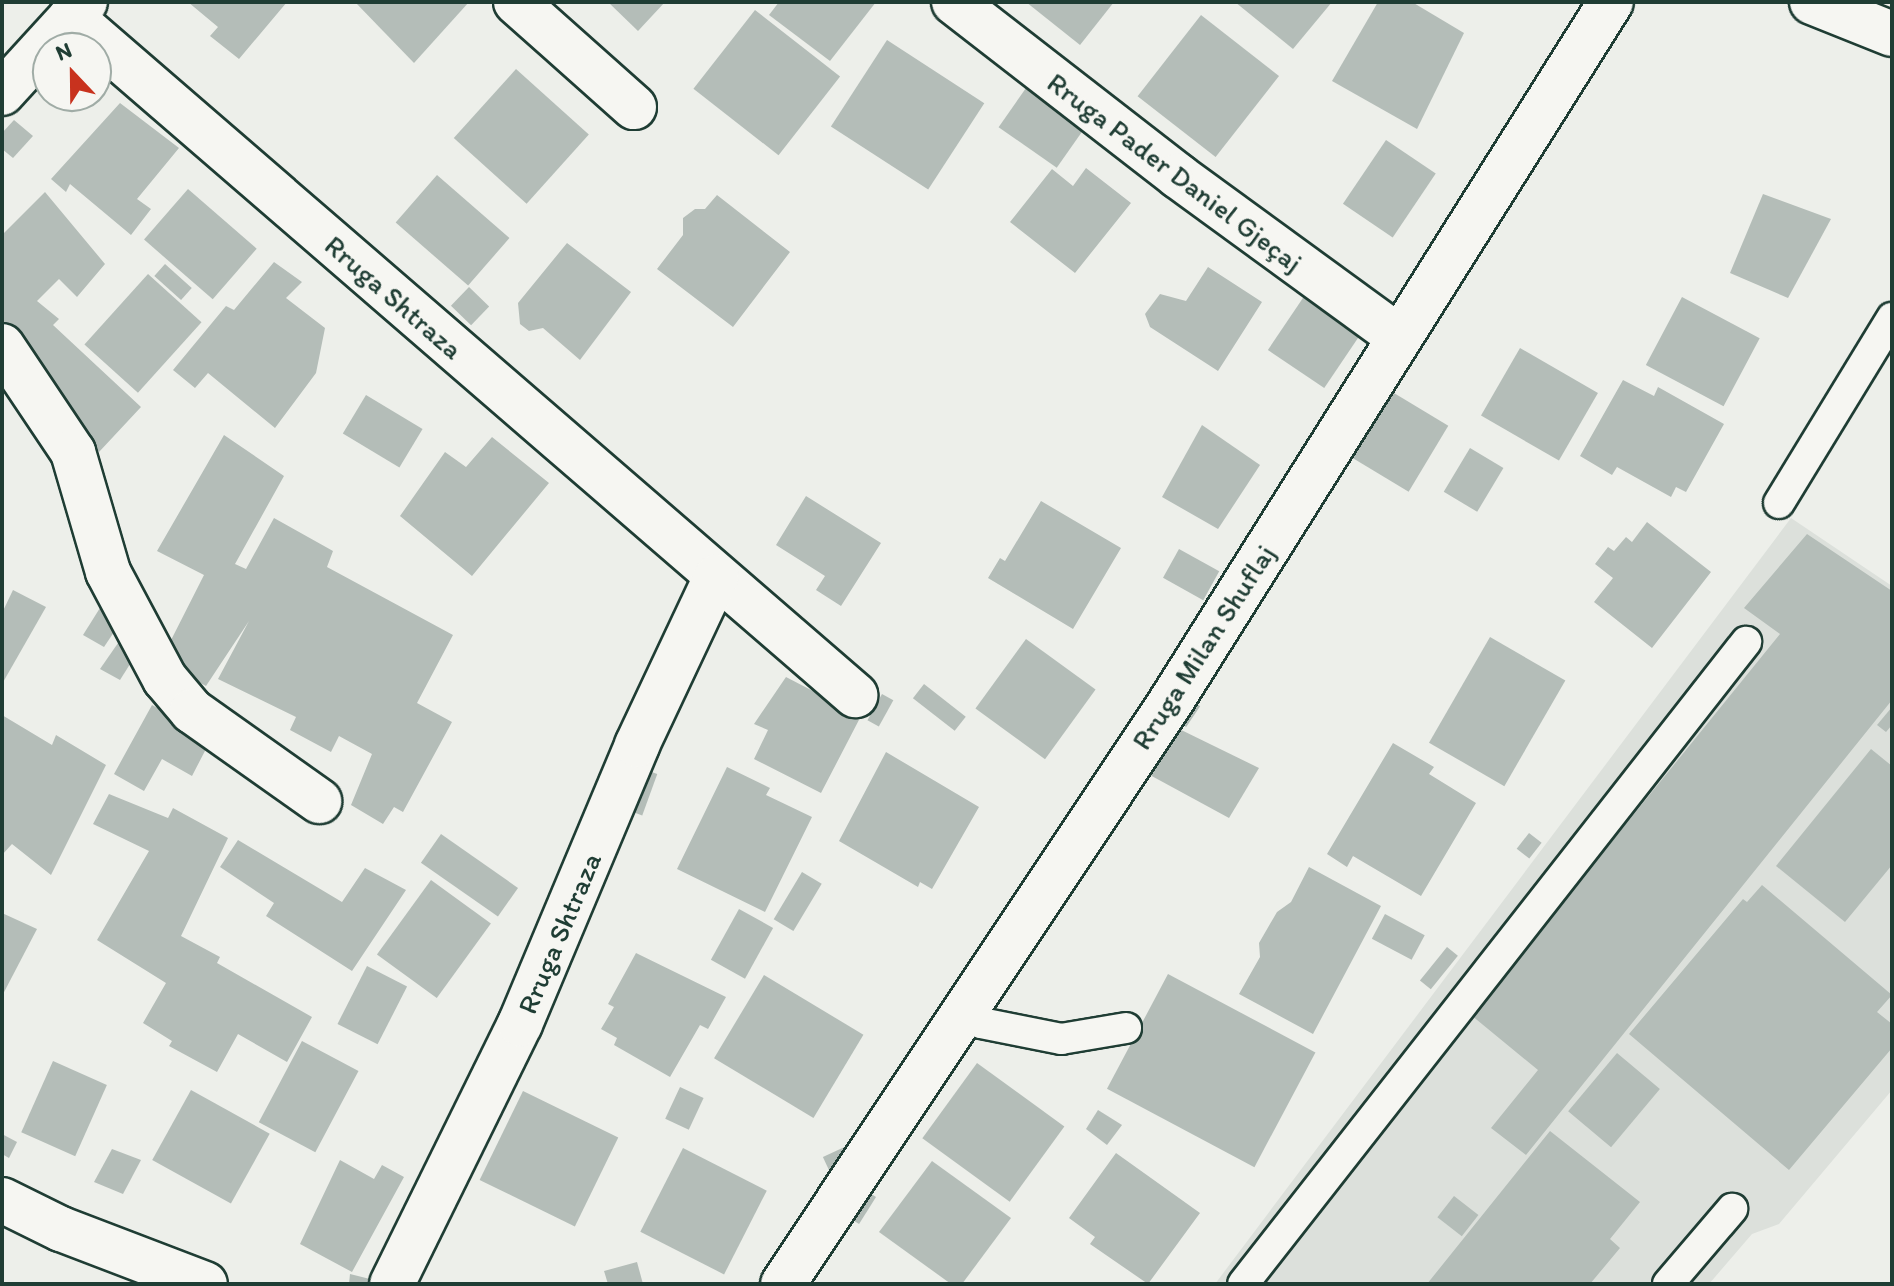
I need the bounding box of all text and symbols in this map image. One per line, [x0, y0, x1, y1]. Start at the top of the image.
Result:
north arrow [32, 32, 112, 112]
text: N [52, 36, 76, 66]
street label: Rruga Pader Daniel Gjeçaj [1041, 65, 1309, 279]
street label: Rruga Shtraza [318, 228, 470, 366]
street label: Rruga Milan Shuflaj [1125, 539, 1281, 755]
street label: Rruga Shtraza [510, 847, 608, 1019]

